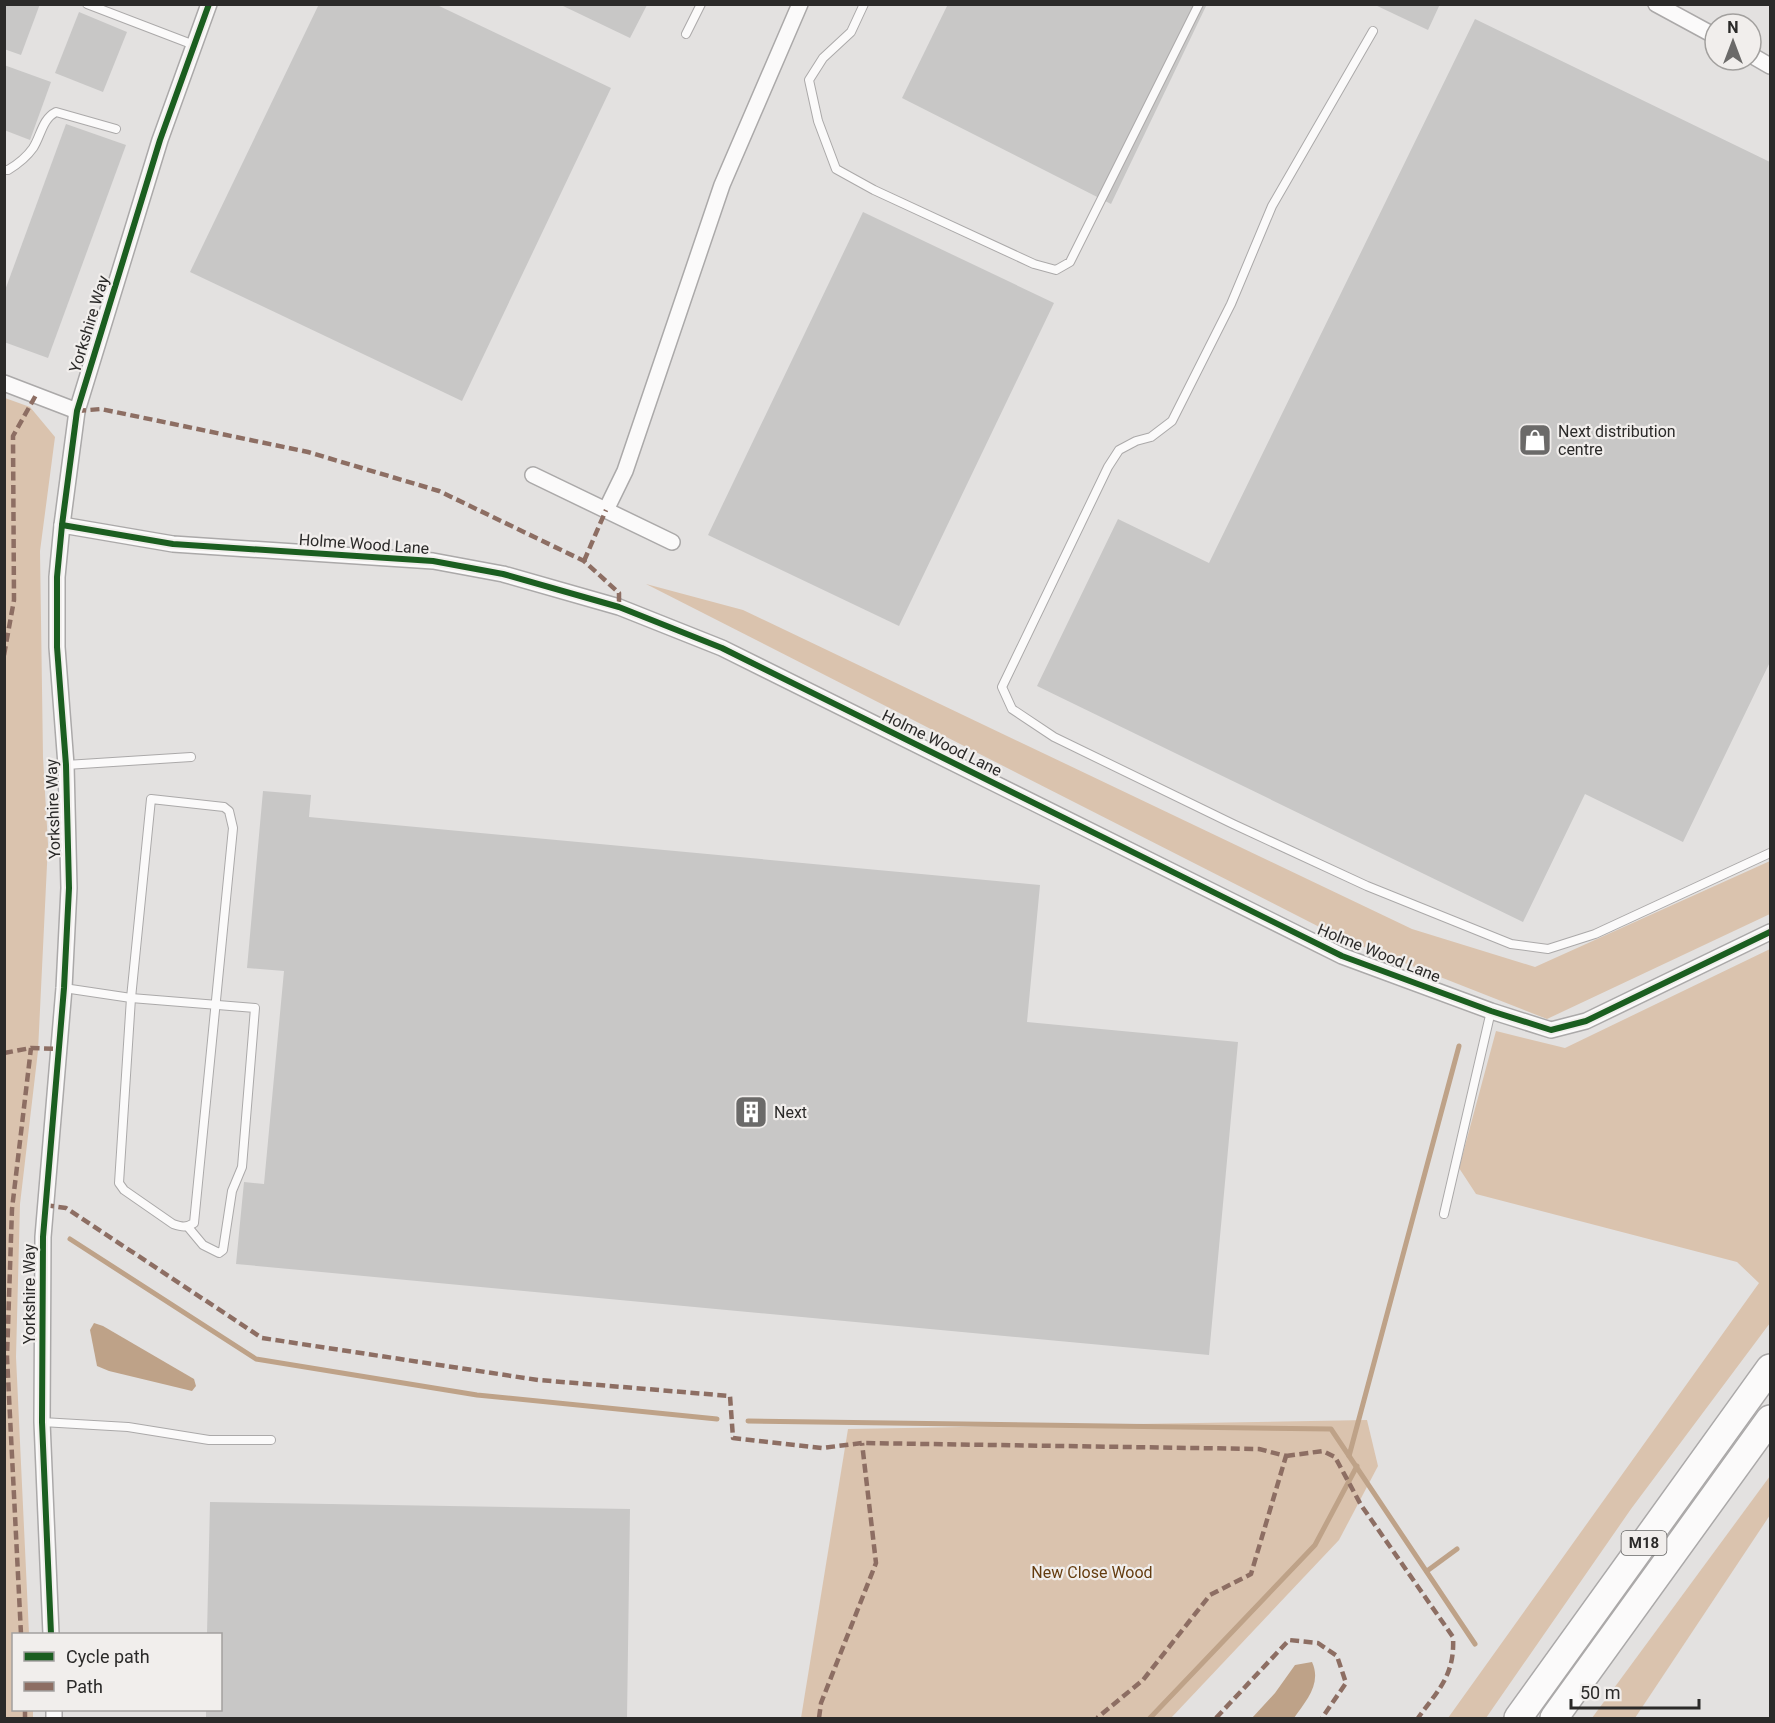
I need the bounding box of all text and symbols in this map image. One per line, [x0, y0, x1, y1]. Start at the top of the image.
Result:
north arrow [1703, 12, 1763, 72]
text: N [1727, 18, 1739, 37]
street label: Yorkshire Way [65, 273, 113, 375]
shop icon: Next distribution centre [1517, 422, 1553, 458]
place label: Next distribution centre [1558, 422, 1676, 459]
street label: Holme Wood Lane [298, 530, 430, 558]
street label: Holme Wood Lane [879, 706, 1005, 780]
street label: Yorkshire Way [42, 758, 64, 860]
street label: Holme Wood Lane [1315, 920, 1443, 986]
building icon: Next [733, 1094, 769, 1130]
place label: Next [774, 1103, 807, 1122]
street label: Yorkshire Way [20, 1243, 39, 1344]
road number: M18 [1622, 1531, 1666, 1555]
park label: New Close Wood [1031, 1563, 1153, 1582]
legend [12, 1633, 222, 1711]
text: Cycle path [66, 1646, 150, 1667]
scale bar [1571, 1672, 1698, 1710]
text: Path [66, 1676, 103, 1697]
text: 50 m [1580, 1682, 1620, 1703]

